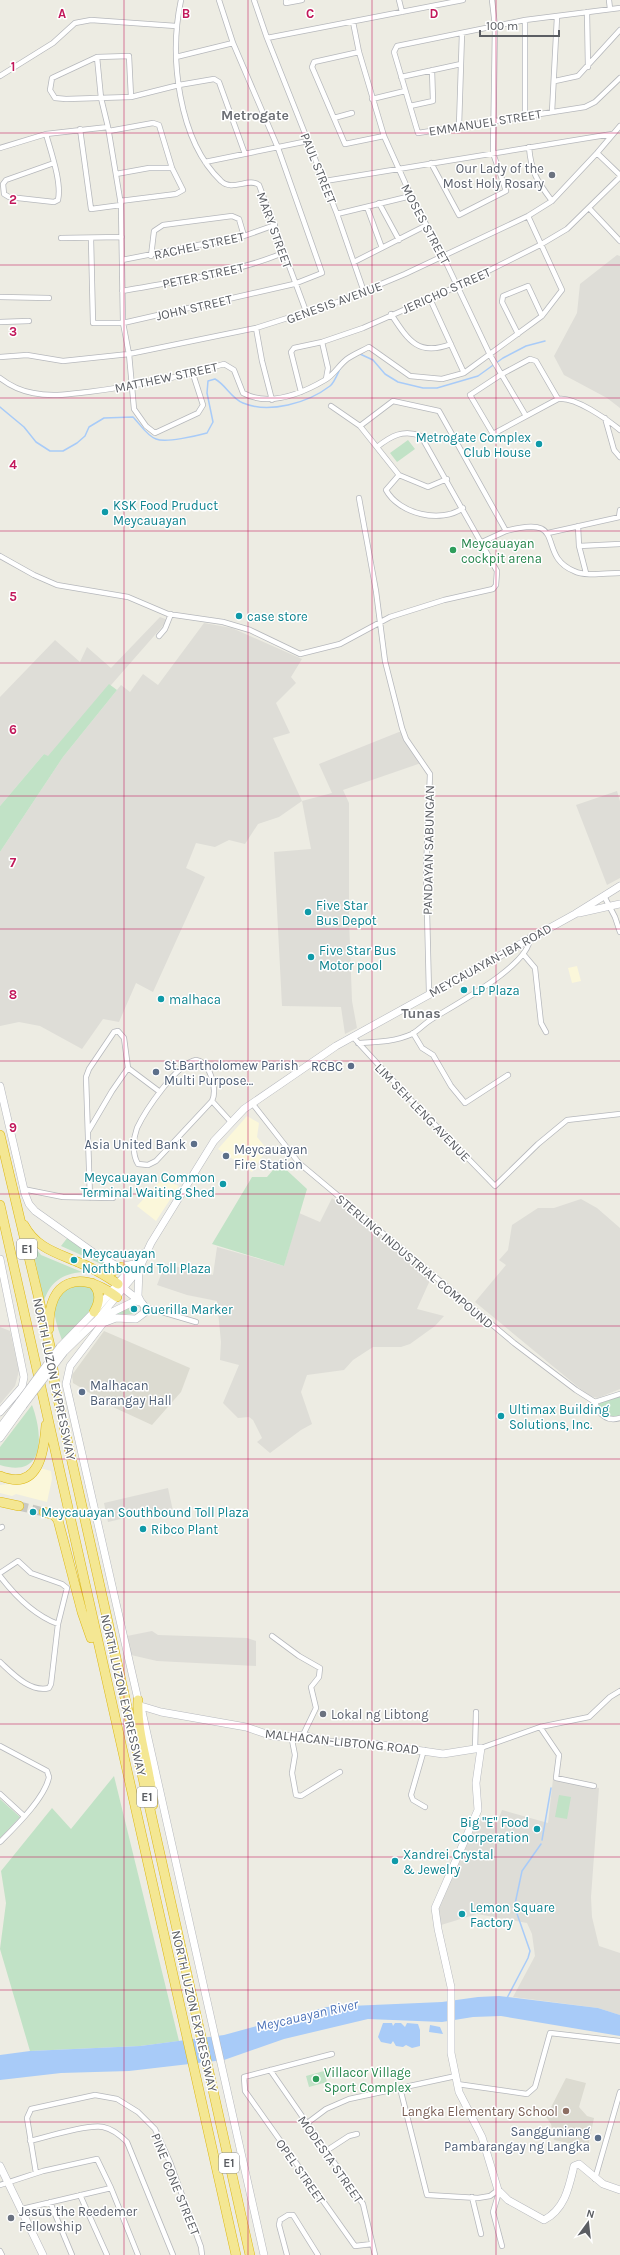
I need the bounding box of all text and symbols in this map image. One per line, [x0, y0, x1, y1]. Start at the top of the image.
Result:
text: A [58, 6, 66, 21]
text: B [182, 6, 190, 21]
text: C [306, 6, 314, 21]
text: D [430, 6, 439, 21]
scale bar [480, 12, 559, 38]
text: 100 m [486, 19, 518, 33]
text: 1 [11, 59, 15, 74]
street label: EMMANUEL STREET [428, 106, 543, 139]
district label: Metrogate [221, 107, 289, 124]
street label: PAUL STREET [297, 130, 340, 206]
place label: Our Lady of the Most Holy Rosary [443, 161, 544, 191]
marker: Our Lady of the Most Holy Rosary [547, 170, 557, 180]
street label: MOSES STREET [398, 181, 453, 267]
street label: MARY STREET [254, 190, 295, 271]
text: 2 [9, 192, 17, 207]
street label: RACHEL STREET [153, 228, 246, 262]
street label: PETER STREET [161, 259, 246, 291]
street label: JERICHO STREET [399, 264, 493, 317]
street label: GENESIS AVENUE [284, 278, 384, 327]
street label: JOHN STREET [155, 291, 234, 324]
text: 3 [9, 324, 17, 339]
street label: MATTHEW STREET [113, 359, 220, 396]
place label: Metrogate Complex Club House [416, 430, 531, 460]
marker: Metrogate Complex Club House [534, 439, 544, 449]
text: 4 [9, 457, 17, 472]
place label: KSK Food Pruduct Meycauayan [113, 498, 218, 528]
marker: KSK Food Pruduct Meycauayan [100, 507, 110, 517]
place label: Meycauayan cockpit arena [461, 536, 542, 566]
marker: Meycauayan cockpit arena [448, 545, 458, 555]
text: 5 [9, 589, 17, 604]
place label: case store [247, 609, 308, 624]
marker: case store [234, 611, 244, 621]
text: 6 [9, 722, 17, 737]
street label: PANDAYAN SABUNGAN [420, 785, 437, 915]
text: 7 [10, 855, 17, 870]
place label: Five Star Bus Depot [316, 898, 377, 928]
marker: Five Star Bus Depot [303, 907, 313, 917]
street label: MEYCAUAYAN-IBA ROAD [426, 920, 554, 1000]
place label: Five Star Bus Motor pool [319, 943, 397, 973]
marker: Five Star Bus Motor pool [306, 952, 316, 962]
place label: LP Plaza [472, 983, 520, 998]
marker: LP Plaza [459, 985, 469, 995]
text: 8 [9, 987, 17, 1002]
place label: malhaca [169, 992, 221, 1007]
marker: malhaca [156, 994, 166, 1004]
district label: Tunas [401, 1005, 441, 1022]
place label: St.Bartholomew Parish Multi Purpose... [164, 1058, 299, 1088]
place label: RCBC [311, 1059, 343, 1074]
street label: LIM SEH LENG AVENUE [372, 1060, 474, 1165]
marker: RCBC [346, 1061, 356, 1071]
marker: St.Bartholomew Parish Multi Purpose... [151, 1067, 161, 1077]
text: 9 [9, 1120, 17, 1135]
place label: Asia United Bank [85, 1137, 186, 1152]
marker: Asia United Bank [189, 1139, 199, 1149]
place label: Meycauayan Fire Station [234, 1142, 308, 1172]
marker: Meycauayan Fire Station [221, 1151, 231, 1161]
place label: Meycauayan Common Terminal Waiting Shed [81, 1170, 215, 1200]
marker: Meycauayan Common Terminal Waiting Shed [218, 1179, 228, 1189]
street label: STERLING INDUSTRIAL COMPOUND [333, 1191, 496, 1332]
road number: E1 [17, 1239, 37, 1259]
place label: Meycauayan Northbound Toll Plaza [82, 1246, 211, 1276]
marker: Meycauayan Northbound Toll Plaza [69, 1255, 79, 1265]
street label: NORTH LUZON EXPRESSWAY [30, 1297, 79, 1462]
place label: Guerilla Marker [142, 1302, 233, 1317]
marker: Guerilla Marker [129, 1304, 139, 1314]
place label: Malhacan Barangay Hall [90, 1378, 172, 1408]
marker: Malhacan Barangay Hall [77, 1387, 87, 1397]
place label: Ultimax Building Solutions, Inc. [509, 1402, 610, 1432]
marker: Ultimax Building Solutions, Inc. [496, 1411, 506, 1421]
place label: Meycauayan Southbound Toll Plaza [41, 1505, 249, 1520]
marker: Meycauayan Southbound Toll Plaza [28, 1507, 38, 1517]
place label: Ribco Plant [151, 1522, 218, 1537]
marker: Ribco Plant [138, 1524, 148, 1534]
street label: NORTH LUZON EXPRESSWAY [98, 1613, 149, 1777]
place label: Lokal ng Libtong [331, 1707, 429, 1722]
marker: Lokal ng Libtong [318, 1709, 328, 1719]
street label: MALHACAN-LIBTONG ROAD [264, 1726, 420, 1757]
road number: E1 [137, 1787, 157, 1807]
place label: Big "E" Food Coorperation [452, 1815, 529, 1845]
marker: Big "E" Food Coorperation [532, 1824, 542, 1834]
place label: Xandrei Crystal & Jewelry [403, 1847, 494, 1877]
marker: Xandrei Crystal & Jewelry [390, 1856, 400, 1866]
place label: Lemon Square Factory [470, 1900, 555, 1930]
marker: Lemon Square Factory [457, 1909, 467, 1919]
street label: NORTH LUZON EXPRESSWAY [169, 1929, 220, 2093]
water label: Meycauayan River [254, 1995, 361, 2036]
place label: Villacor Village Sport Complex [324, 2065, 411, 2095]
marker: Villacor Village Sport Complex [311, 2074, 321, 2084]
place label: Langka Elementary School [402, 2104, 558, 2119]
marker: Langka Elementary School [561, 2106, 571, 2116]
street label: MODESTA STREET [295, 2113, 367, 2206]
place label: Sangguniang Pambarangay ng Langka [444, 2124, 591, 2154]
street label: PINE CONE STREET [148, 2131, 203, 2238]
marker: Sangguniang Pambarangay ng Langka [593, 2133, 603, 2143]
street label: OPEL STREET [273, 2136, 329, 2207]
road number: E1 [219, 2153, 239, 2173]
north arrow [568, 2203, 608, 2243]
place label: Jesus the Reedemer Fellowship [19, 2204, 138, 2234]
text: N [585, 2207, 596, 2221]
marker: Jesus the Reedemer Fellowship [6, 2213, 16, 2223]

